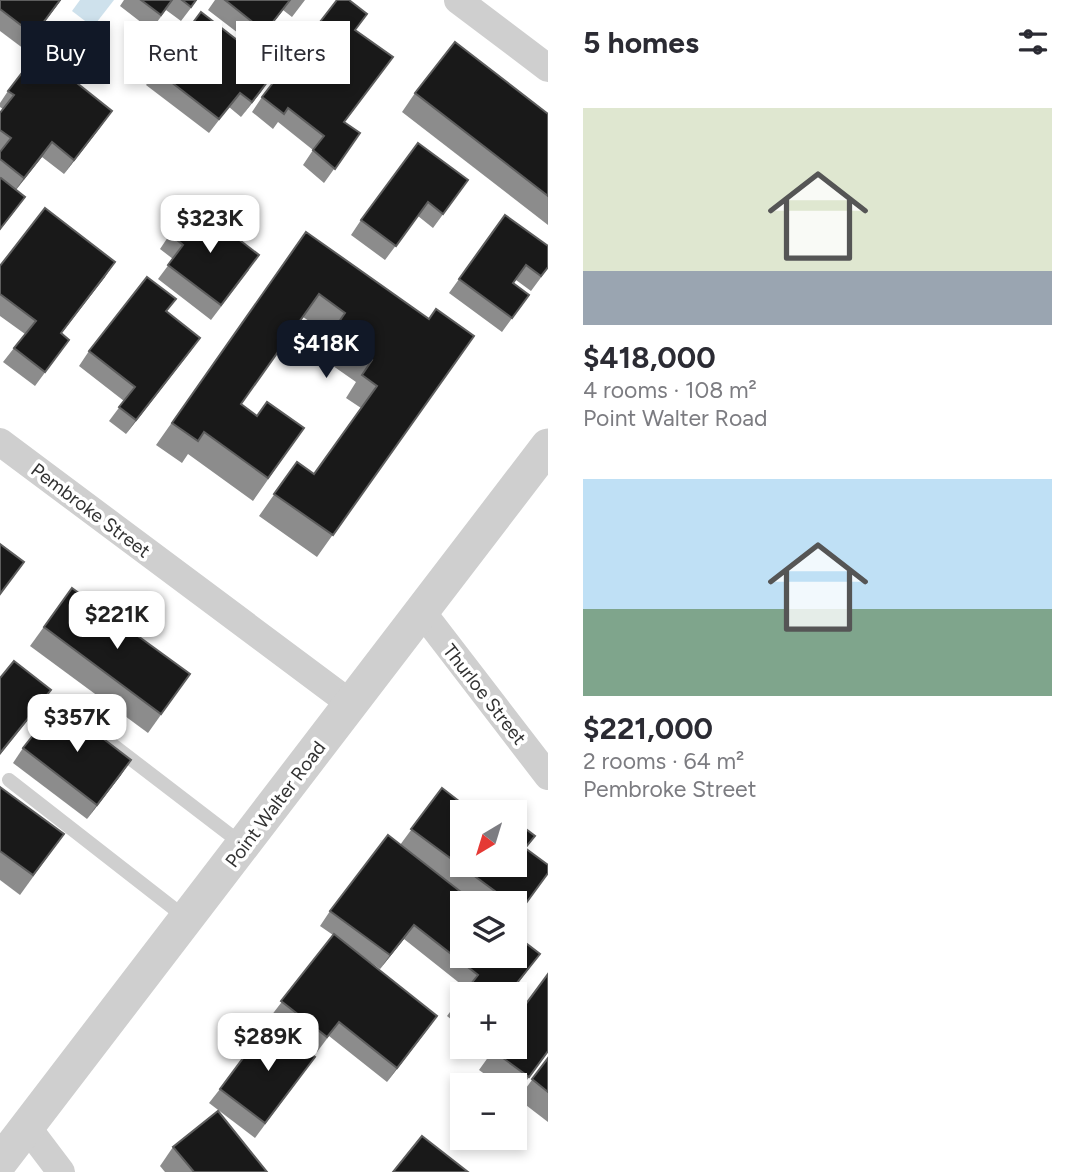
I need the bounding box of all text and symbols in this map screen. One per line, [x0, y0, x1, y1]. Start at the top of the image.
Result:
chip: Buy [21, 21, 110, 84]
chip: Rent [124, 21, 222, 84]
chip: Filters [236, 21, 350, 84]
icon: filters [1014, 23, 1052, 61]
text: 5 homes [583, 24, 699, 61]
icon: home [755, 153, 881, 279]
pin: $323K [161, 196, 259, 255]
text: $323K [177, 204, 243, 232]
pin: $418K [277, 320, 375, 380]
text: $418K [293, 329, 359, 357]
text: $418,000 [583, 339, 716, 376]
text: 4 rooms · 108 m² [583, 376, 757, 404]
text: Point Walter Road [583, 404, 768, 432]
street label: Pembroke Street [27, 458, 155, 563]
icon: home [755, 524, 881, 650]
pin: $221K [68, 592, 166, 651]
text: $221K [85, 600, 149, 628]
street label: Thurloe Street [438, 639, 531, 749]
pin: $357K [28, 694, 126, 754]
text: $357K [44, 703, 111, 731]
text: $221,000 [583, 710, 713, 747]
street label: Point Walter Road [220, 737, 330, 872]
text: 2 rooms · 64 m² [583, 747, 744, 775]
text: Pembroke Street [583, 775, 756, 803]
north arrow [450, 800, 527, 877]
map controls [450, 800, 527, 1150]
button: layers [450, 891, 527, 968]
button: + [450, 982, 527, 1059]
pin: $289K [219, 1014, 317, 1073]
text: $289K [234, 1022, 302, 1050]
button: − [450, 1073, 527, 1150]

